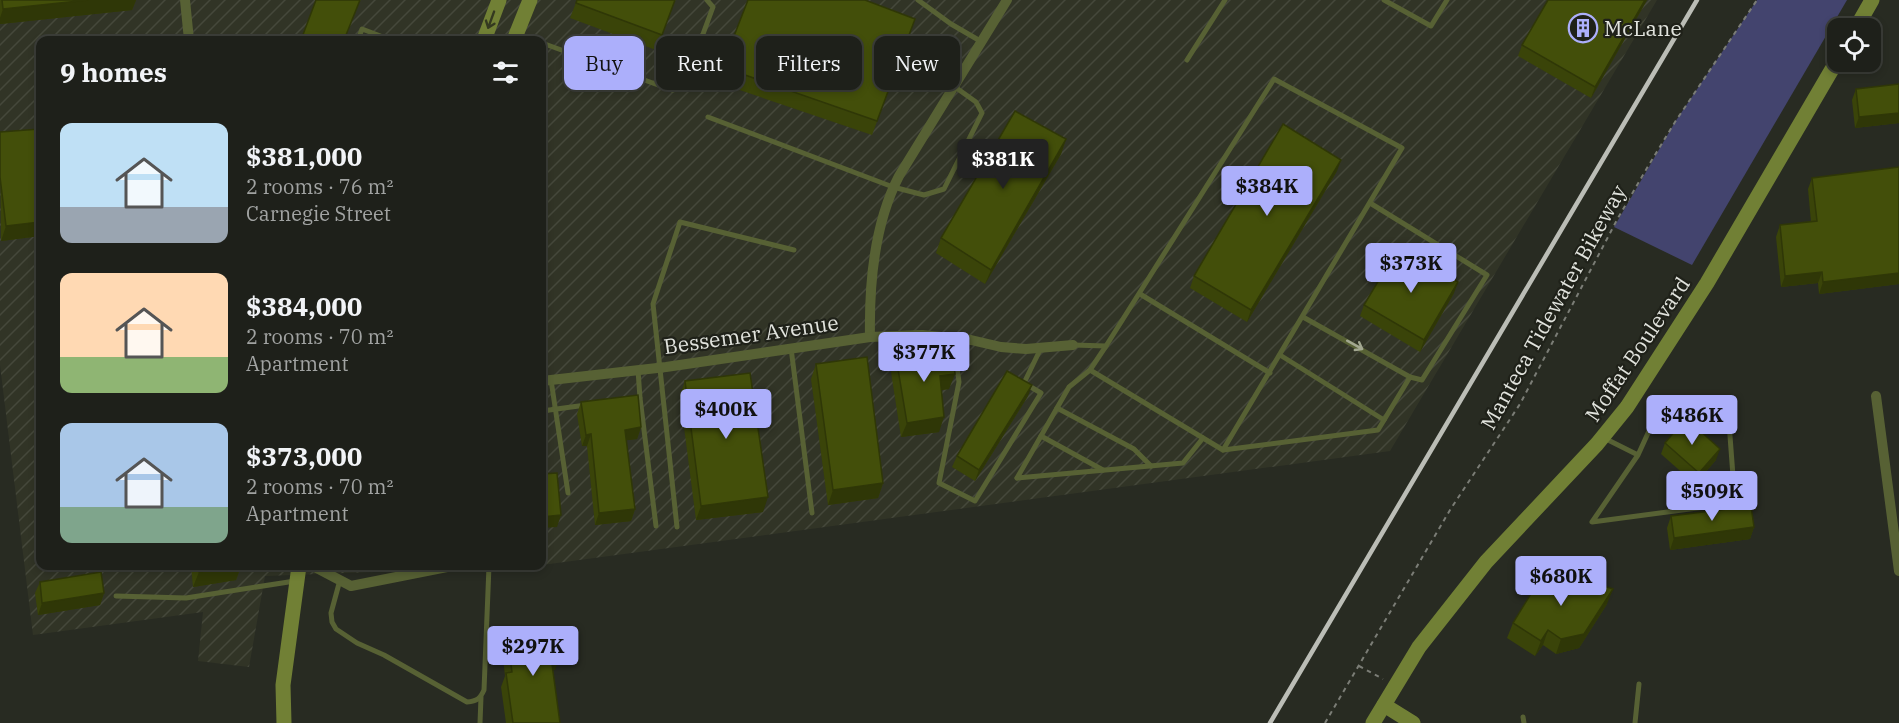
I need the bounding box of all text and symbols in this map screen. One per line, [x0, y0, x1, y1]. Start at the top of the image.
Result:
one-way arrow [485, 10, 496, 29]
building icon: McLane [1567, 12, 1599, 44]
place label: McLane [1604, 14, 1682, 42]
map controls [1827, 18, 1881, 72]
button: locate [1827, 18, 1881, 72]
chip: Buy [564, 36, 644, 90]
chip: Rent [656, 36, 744, 90]
chip: Filters [756, 36, 862, 90]
chip: New [874, 36, 960, 90]
text: 9 homes [60, 55, 167, 89]
icon: filters [489, 56, 522, 89]
text: $381,000 [246, 139, 362, 173]
pin: $381K [961, 139, 1045, 190]
text: $381K [971, 145, 1035, 172]
icon: home [108, 147, 180, 219]
pin: $384K [1225, 166, 1309, 217]
text: $384K [1235, 172, 1299, 199]
text: 2 rooms · 76 m² [246, 173, 393, 200]
street label: Manteca Tidewater Bikeway [1474, 179, 1633, 435]
text: Carnegie Street [246, 200, 391, 227]
pin: $373K [1369, 243, 1453, 294]
text: $373K [1379, 249, 1443, 276]
street label: Moffat Boulevard [1578, 271, 1696, 427]
text: $384,000 [246, 289, 362, 323]
icon: home [108, 297, 180, 369]
street label: Bessemer Avenue [662, 308, 840, 360]
text: 2 rooms · 70 m² [246, 323, 393, 350]
pin: $377K [882, 332, 966, 383]
text: $377K [892, 338, 956, 365]
one-way arrow [1346, 340, 1363, 352]
text: Apartment [246, 350, 349, 377]
pin: $400K [684, 389, 768, 440]
text: $400K [694, 395, 758, 422]
pin: $486K [1650, 395, 1734, 446]
text: $486K [1660, 401, 1724, 428]
text: $373,000 [246, 439, 362, 473]
icon: home [108, 447, 180, 519]
pin: $509K [1670, 471, 1754, 522]
text: 2 rooms · 70 m² [246, 473, 393, 500]
text: $509K [1680, 477, 1744, 504]
text: Apartment [246, 500, 349, 527]
pin: $680K [1519, 556, 1603, 607]
text: $680K [1529, 562, 1593, 589]
pin: $297K [491, 626, 575, 677]
text: $297K [501, 632, 565, 659]

